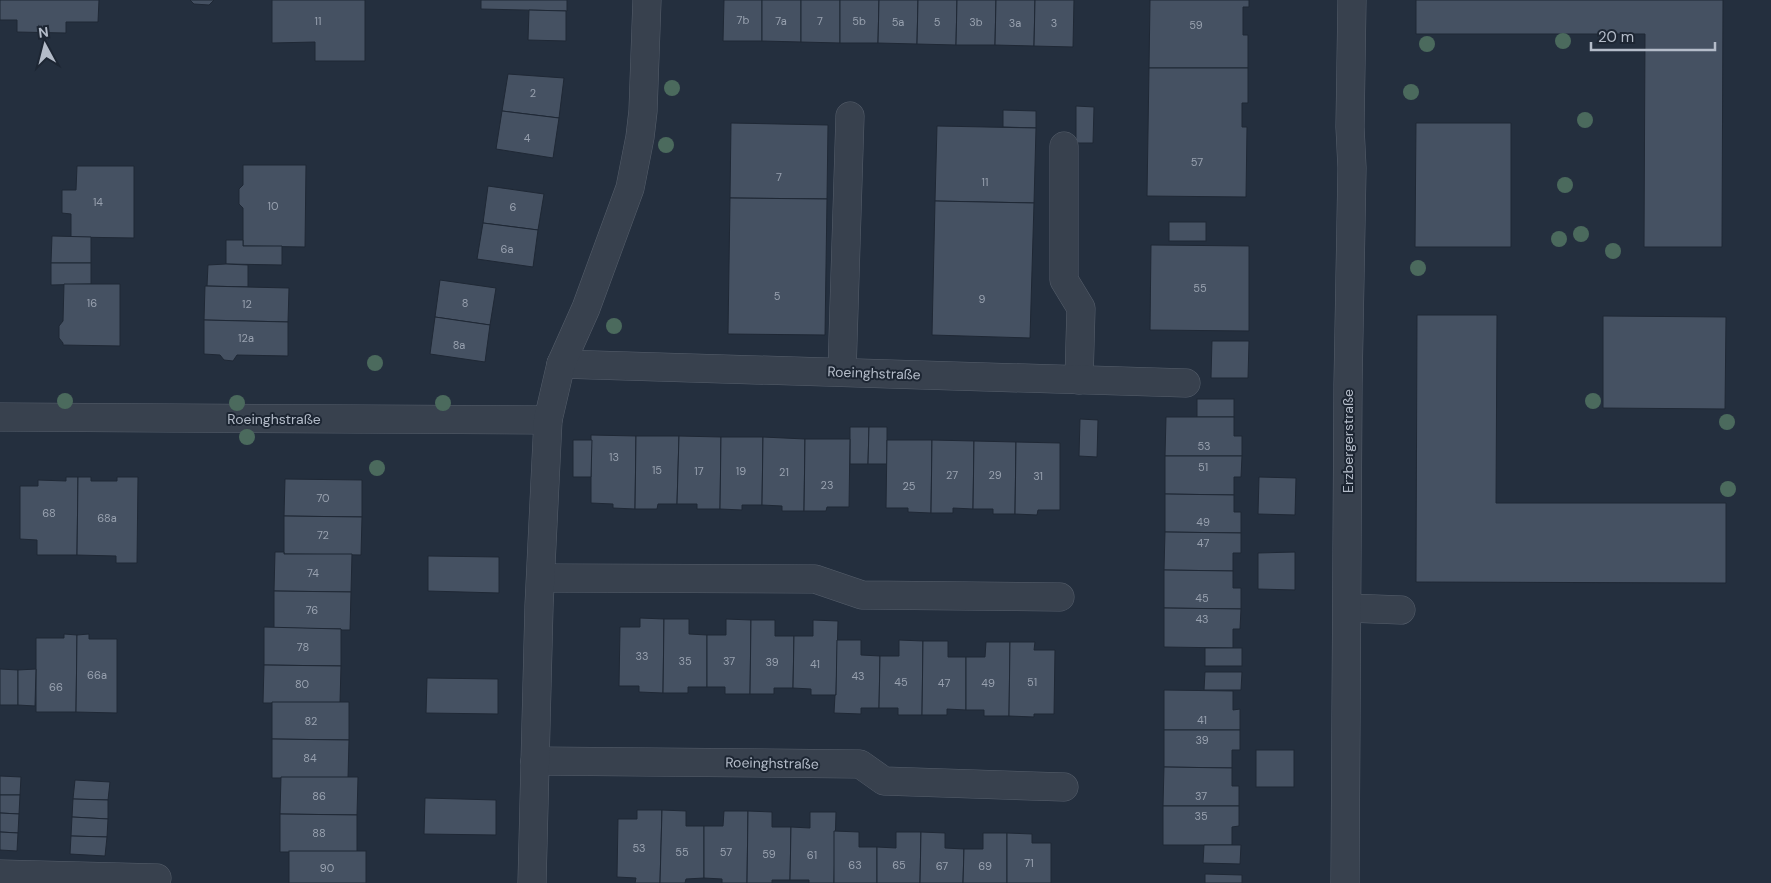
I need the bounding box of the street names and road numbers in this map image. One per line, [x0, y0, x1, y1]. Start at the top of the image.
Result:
street label: Roeinghstraße [827, 362, 921, 384]
street label: Erzbergerstraße [1339, 389, 1357, 493]
street label: Roeinghstraße [227, 410, 321, 428]
street label: Roeinghstraße [725, 753, 819, 773]

